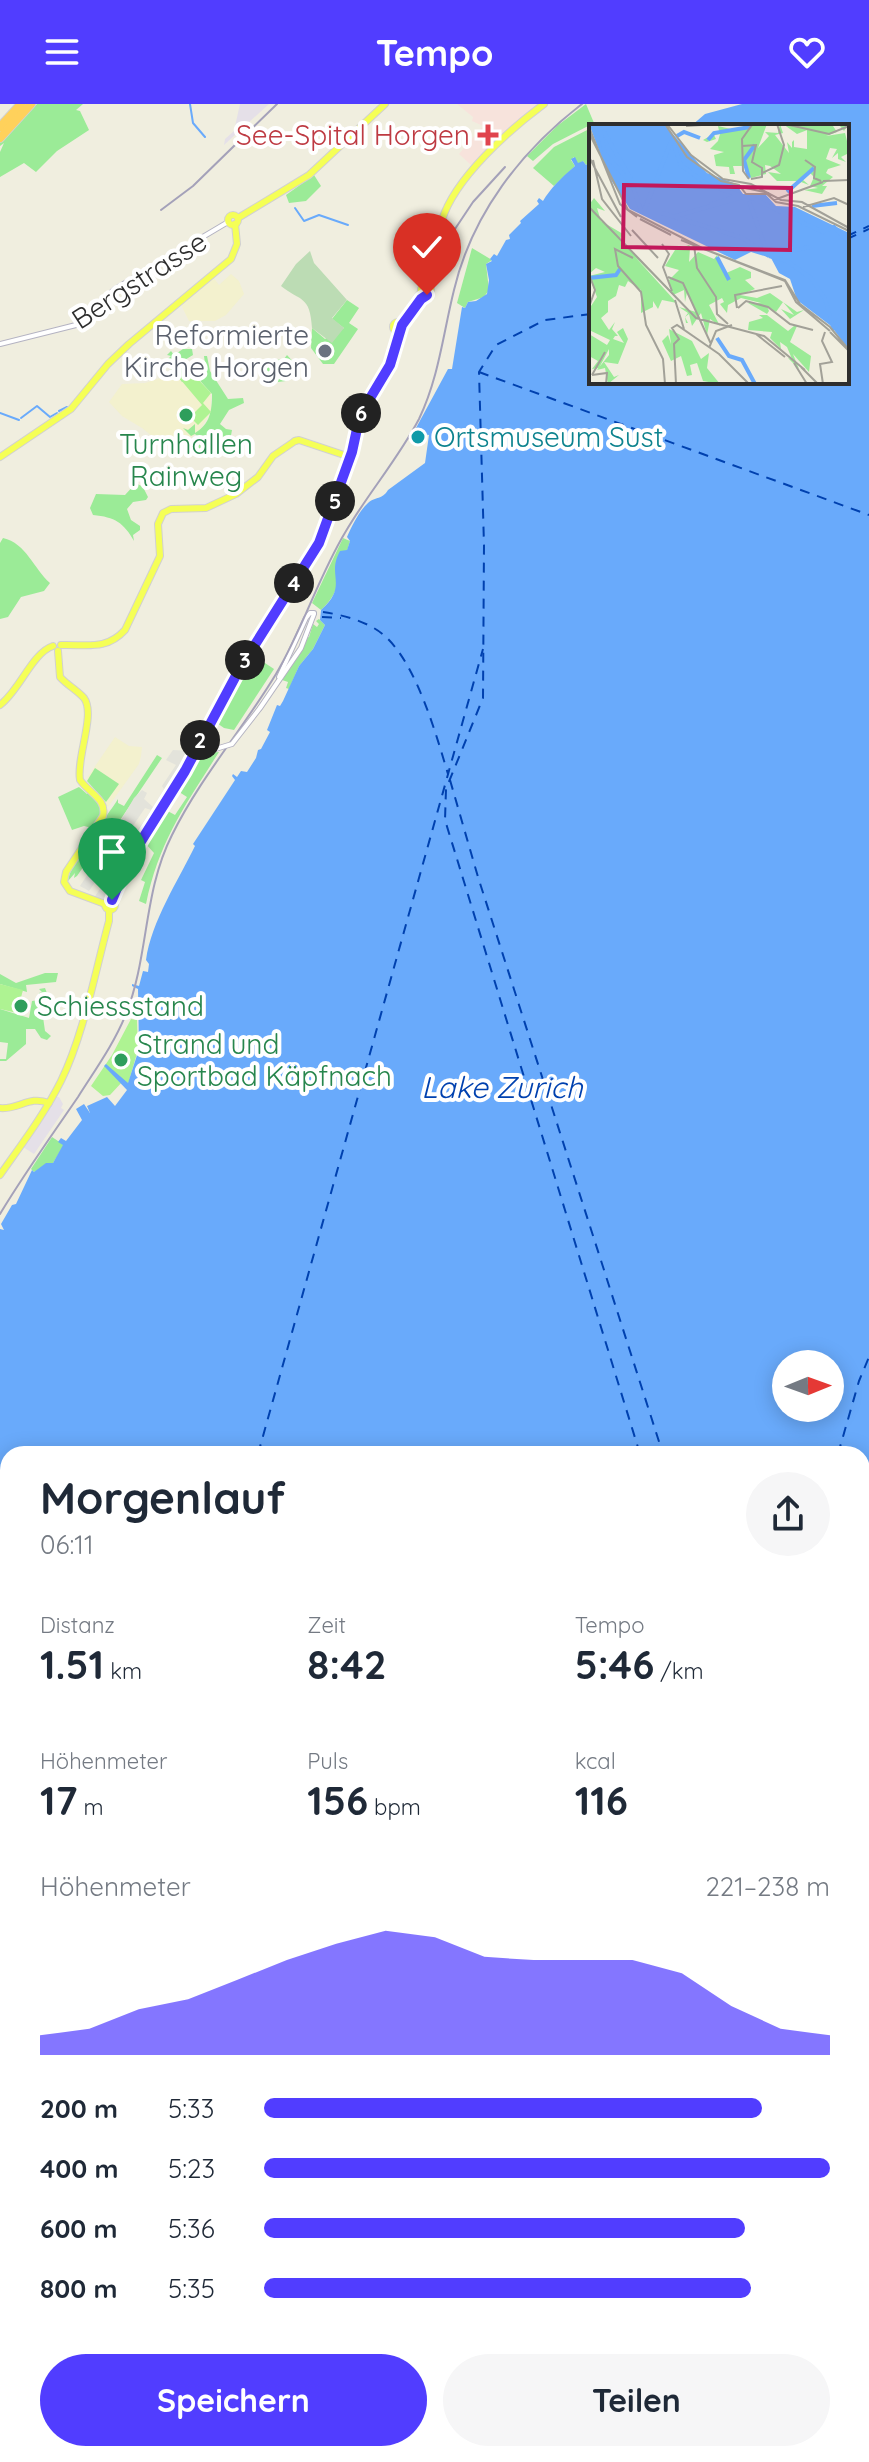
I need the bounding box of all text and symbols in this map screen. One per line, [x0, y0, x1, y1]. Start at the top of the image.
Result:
icon: menu [40, 30, 84, 74]
text: Tempo [376, 30, 493, 75]
icon: heart [785, 30, 829, 74]
place label: See-Spital Horgen [236, 117, 470, 152]
marker: See-Spital Horgen [477, 124, 499, 146]
inset map [589, 124, 849, 384]
pin [393, 213, 461, 295]
street label: Bergstrasse [65, 223, 213, 336]
icon: check [405, 225, 449, 269]
place label: Reformierte Kirche Horgen [124, 317, 309, 384]
marker: Reformierte Kirche Horgen [316, 342, 334, 360]
pin: 6 [341, 393, 381, 433]
text: 6 [355, 399, 367, 427]
marker: Turnhallen Rainweg [177, 406, 195, 424]
place label: Ortsmuseum Sust [434, 419, 663, 454]
place label: Turnhallen Rainweg [119, 426, 253, 493]
marker: Ortsmuseum Sust [409, 428, 427, 446]
pin: 5 [315, 481, 355, 521]
text: 5 [329, 487, 341, 515]
pin: 4 [274, 563, 314, 603]
text: 4 [288, 569, 300, 597]
pin: 3 [225, 640, 265, 680]
text: 3 [239, 646, 251, 674]
pin: 2 [180, 720, 220, 760]
text: 2 [194, 726, 206, 754]
pin [78, 818, 146, 900]
icon: arrive [90, 830, 134, 874]
place label: Schiessstand [37, 988, 204, 1023]
marker: Schiessstand [12, 997, 30, 1015]
place label: Strand und Sportbad Käpfnach [137, 1026, 392, 1093]
marker: Strand und Sportbad Käpfnach [112, 1051, 130, 1069]
water label: Lake Zurich [421, 1068, 584, 1106]
north arrow [772, 1350, 844, 1422]
map controls [772, 1350, 844, 1422]
text: Morgenlauf [40, 1470, 285, 1525]
button: share [746, 1472, 830, 1556]
text: 06:11 [40, 1528, 94, 1561]
text: Distanz [40, 1611, 115, 1639]
text: Zeit [307, 1611, 346, 1639]
text: Tempo [575, 1611, 644, 1639]
text: 1.51 [40, 1639, 104, 1689]
text: 8:42 [307, 1639, 386, 1689]
text: 5:46 [575, 1639, 654, 1689]
text: km [104, 1657, 142, 1685]
text: /km [654, 1657, 704, 1685]
text: Höhenmeter [40, 1747, 168, 1775]
text: Puls [307, 1747, 348, 1775]
text: kcal [575, 1747, 616, 1775]
text: 17 [40, 1775, 78, 1825]
text: 156 [307, 1775, 368, 1825]
text: 116 [575, 1775, 628, 1825]
text: m [78, 1793, 104, 1821]
text: bpm [368, 1793, 421, 1821]
text: Höhenmeter [40, 1870, 191, 1903]
text: 221–238 m [705, 1870, 830, 1903]
text: 200 m [40, 2092, 118, 2125]
text: 5:33 [168, 2092, 214, 2125]
text: 400 m [40, 2152, 118, 2185]
text: 5:23 [168, 2152, 215, 2185]
text: 600 m [40, 2212, 118, 2245]
text: 5:36 [168, 2212, 215, 2245]
text: 800 m [40, 2272, 117, 2305]
text: 5:35 [168, 2272, 215, 2305]
button: Speichern [40, 2354, 427, 2446]
button: Teilen [443, 2354, 830, 2446]

